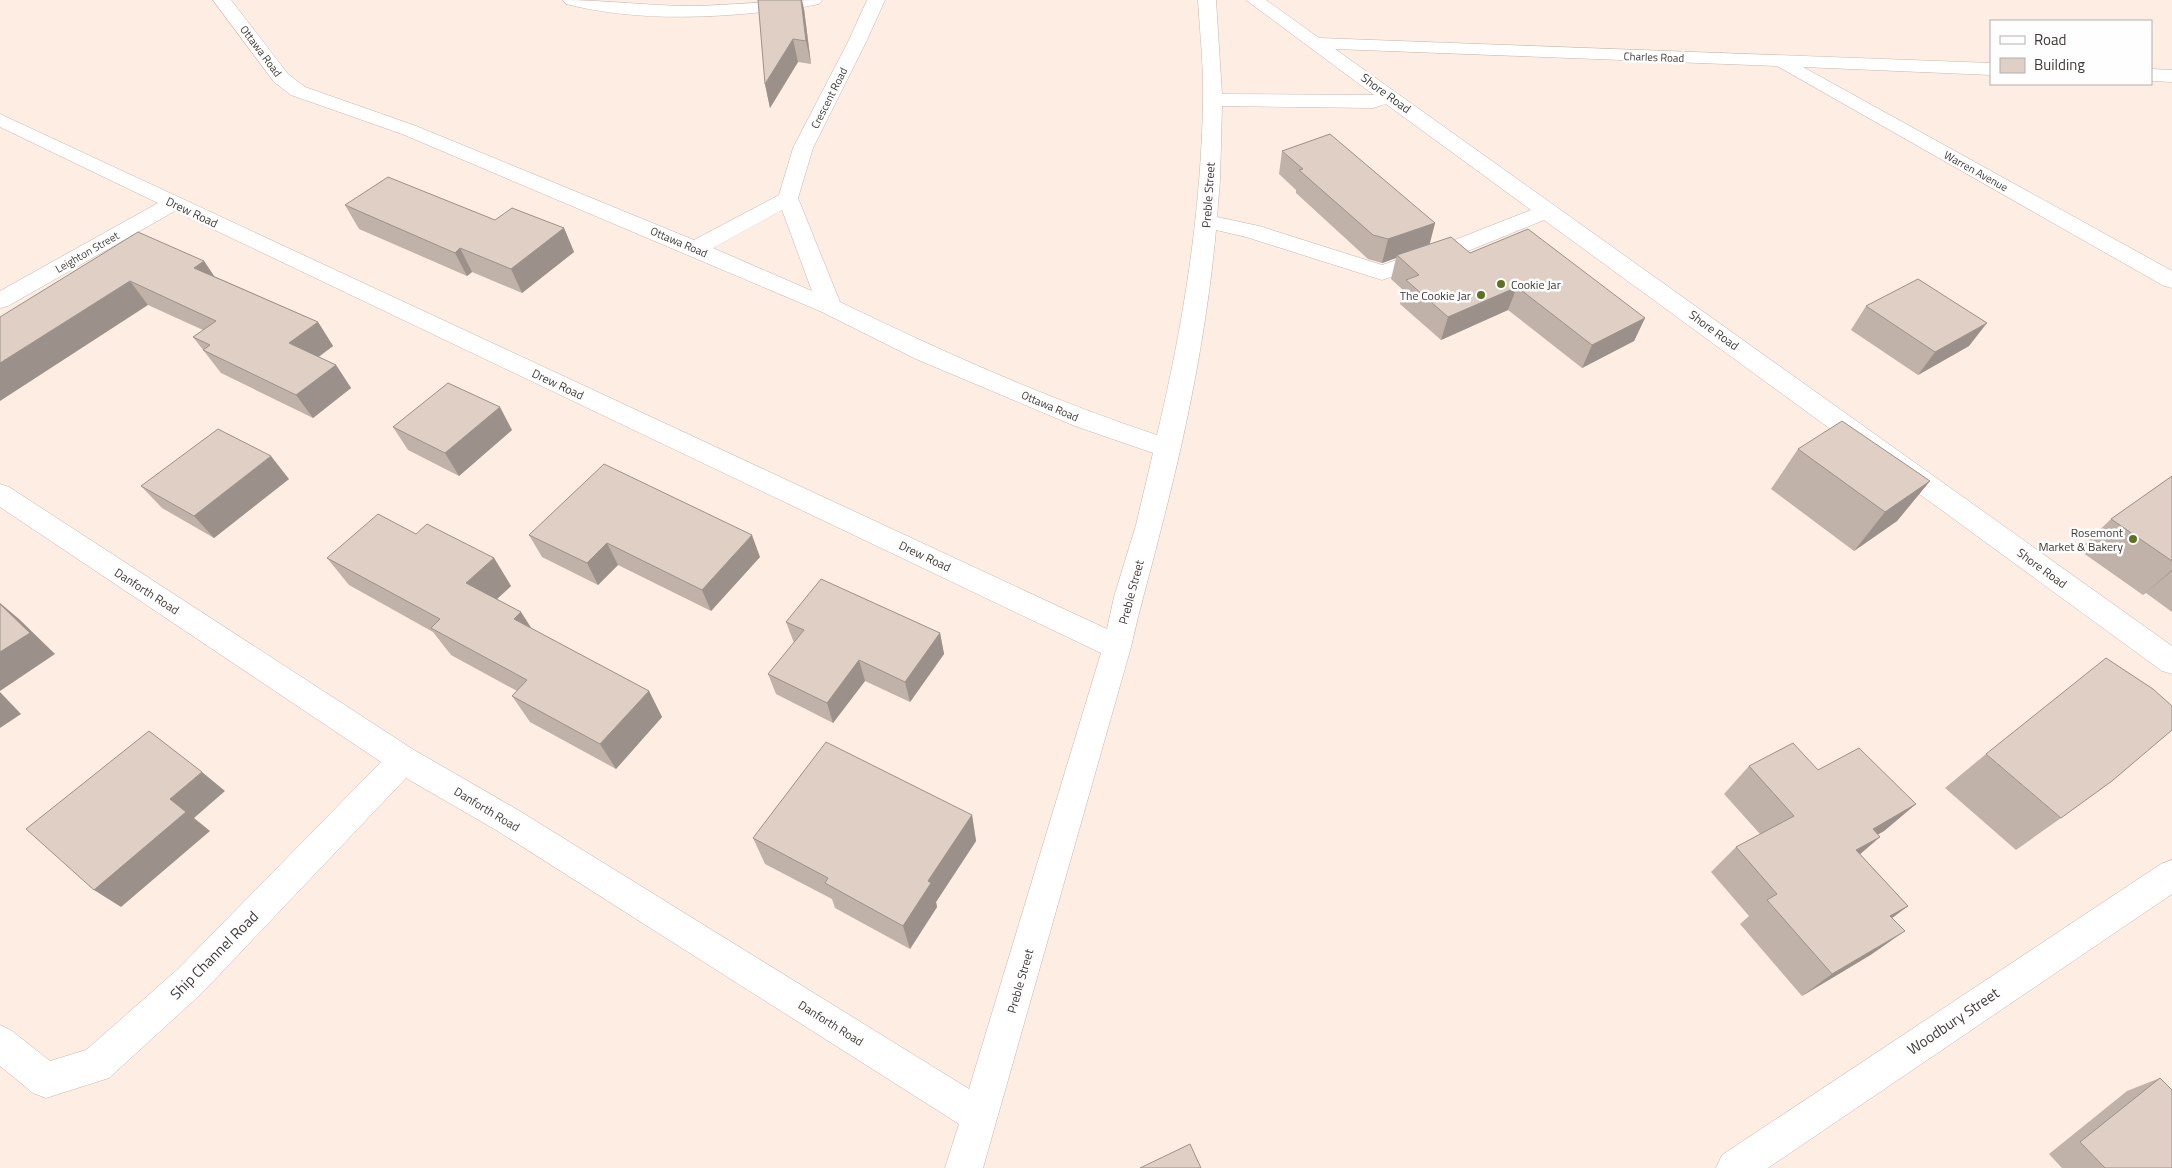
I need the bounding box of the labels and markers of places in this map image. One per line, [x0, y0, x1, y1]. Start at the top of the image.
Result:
place label: Cookie Jar [1511, 275, 1561, 294]
marker: Cookie Jar [1495, 278, 1507, 290]
place label: The Cookie Jar [1400, 286, 1471, 305]
marker: The Cookie Jar [1475, 289, 1487, 301]
place label: Rosemont Market & Bakery [2038, 523, 2124, 556]
marker: Rosemont Market & Bakery [2127, 533, 2139, 545]

